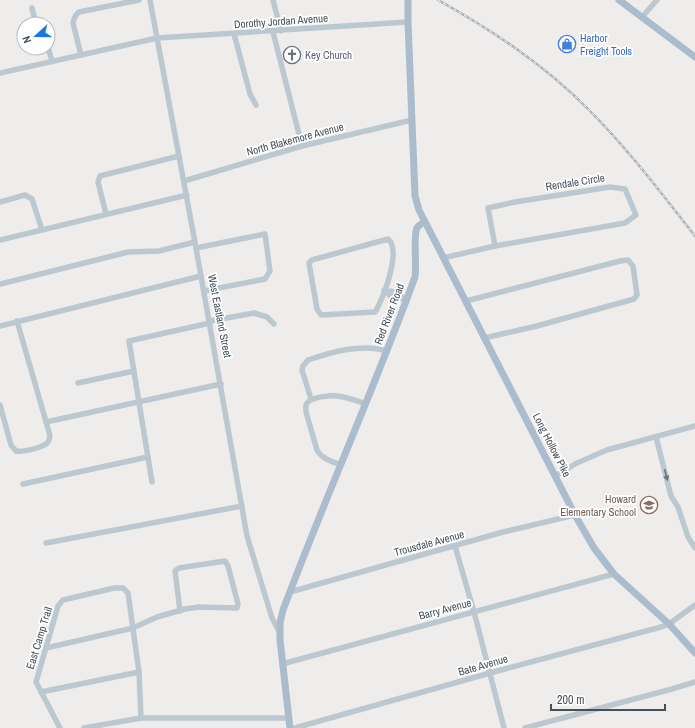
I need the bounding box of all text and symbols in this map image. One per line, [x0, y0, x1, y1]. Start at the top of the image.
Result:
street label: Dorothy Jordan Avenue [234, 11, 328, 31]
north arrow [16, 16, 56, 56]
place label: Harbor Freight Tools [580, 31, 632, 58]
text: N [19, 34, 34, 45]
shop icon: Harbor Freight Tools [557, 34, 577, 54]
church icon: Key Church [282, 45, 302, 65]
place label: Key Church [305, 48, 352, 62]
street label: North Blakemore Avenue [245, 119, 345, 159]
street label: Rendale Circle [544, 170, 606, 194]
street label: West Eastland Street [205, 273, 235, 359]
street label: Red River Road [371, 281, 407, 347]
street label: Long Hollow Pike [530, 411, 574, 479]
one-way arrow [663, 469, 669, 481]
place label: Howard Elementary School [560, 492, 636, 519]
school or university icon: Howard Elementary School [639, 495, 659, 515]
street label: Trousdale Avenue [392, 527, 466, 559]
street label: Barry Avenue [417, 595, 473, 623]
street label: East Camp Trail [23, 605, 55, 671]
street label: Bate Avenue [457, 651, 509, 679]
scale bar [551, 686, 665, 712]
text: 200 m [557, 692, 584, 708]

